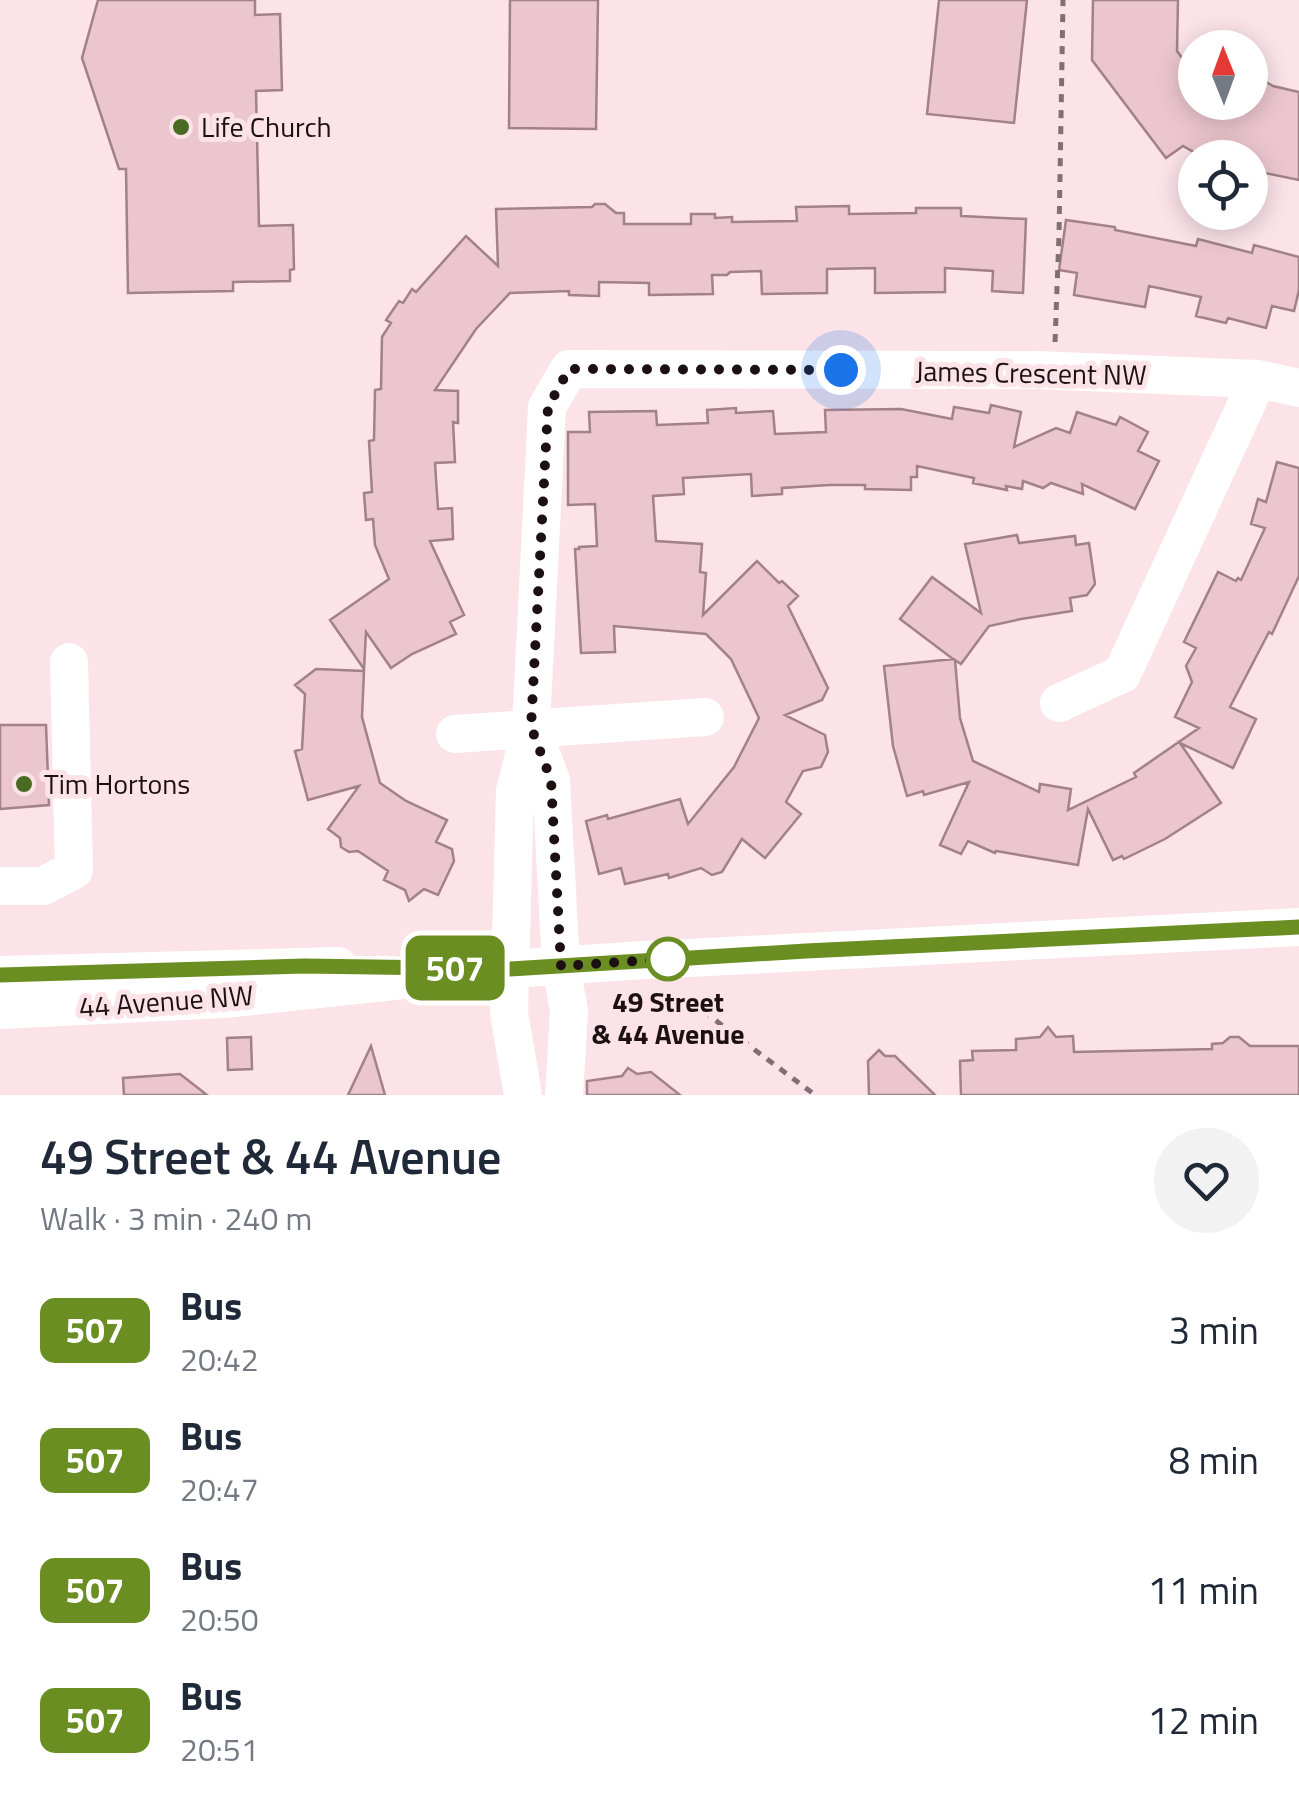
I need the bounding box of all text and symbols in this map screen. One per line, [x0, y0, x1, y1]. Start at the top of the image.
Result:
north arrow [1178, 30, 1268, 120]
map controls [1178, 30, 1268, 230]
place label: Life Church [201, 105, 332, 148]
marker: Life Church [170, 116, 192, 138]
button: locate [1178, 140, 1268, 230]
your location [816, 345, 866, 395]
street label: James Crescent NW [915, 349, 1147, 396]
place label: Tim Hortons [44, 762, 190, 805]
marker: Tim Hortons [13, 773, 35, 795]
line badge: 507 [398, 936, 512, 1000]
marker: 49 Street & 44 Avenue [647, 938, 689, 980]
text: 507 [426, 941, 484, 995]
street label: 44 Avenue NW [77, 973, 255, 1028]
place label: 49 Street & 44 Avenue [591, 980, 745, 1055]
text: 49 Street & 44 Avenue [40, 1120, 501, 1193]
button: heart [1154, 1128, 1259, 1233]
text: Walk · 3 min · 240 m [40, 1194, 312, 1242]
text: Bus [180, 1277, 242, 1335]
text: 3 min [1169, 1301, 1259, 1359]
text: 507 [66, 1303, 124, 1357]
text: 20:42 [180, 1335, 259, 1383]
text: Bus [180, 1407, 242, 1465]
text: 8 min [1169, 1431, 1259, 1489]
text: 507 [66, 1433, 124, 1487]
text: 20:47 [180, 1465, 259, 1513]
text: Bus [180, 1537, 242, 1595]
text: 11 min [1148, 1561, 1259, 1619]
text: 507 [66, 1563, 124, 1617]
text: 20:50 [180, 1595, 259, 1643]
text: Bus [180, 1667, 242, 1725]
text: 12 min [1148, 1691, 1259, 1749]
text: 507 [66, 1693, 124, 1747]
text: 20:51 [180, 1725, 259, 1773]

